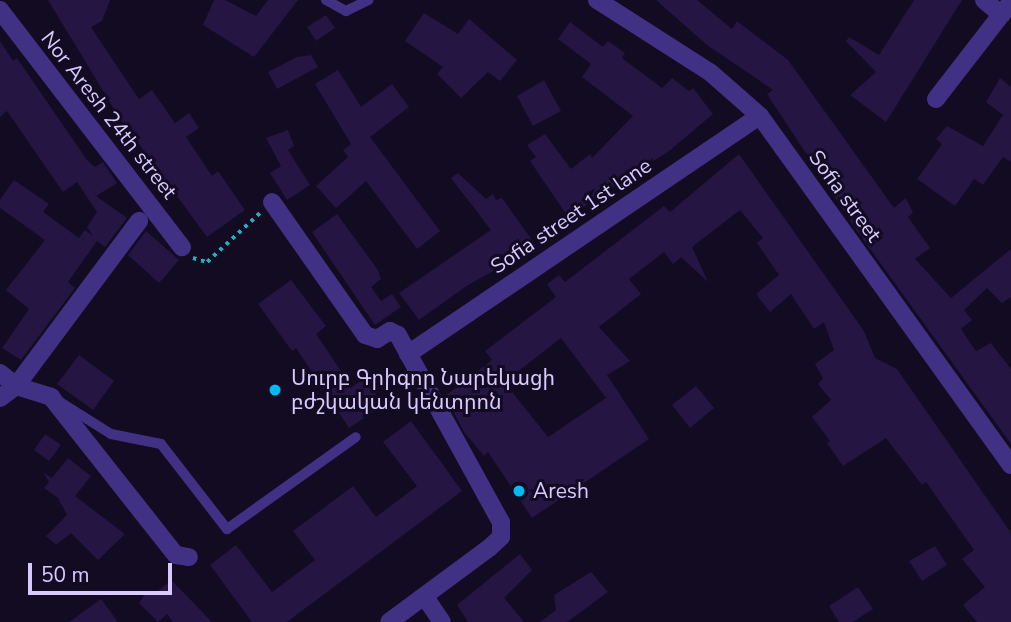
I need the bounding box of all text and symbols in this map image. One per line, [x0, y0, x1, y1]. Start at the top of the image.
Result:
street label: Nor Aresh 24th street [36, 26, 182, 204]
street label: Sofia street [803, 145, 887, 247]
street label: Sofia street 1st lane [486, 153, 656, 279]
place label: Սուրբ Գրիգոր Նարեկացի բժշկական կենտրոն [291, 365, 555, 415]
marker: Սուրբ Գրիգոր Նարեկացի բժշկական կենտրոն [265, 380, 285, 400]
place label: Aresh [533, 478, 589, 504]
marker: Aresh [511, 483, 527, 499]
scale bar [32, 548, 175, 592]
text: 50 m [41, 561, 90, 589]

